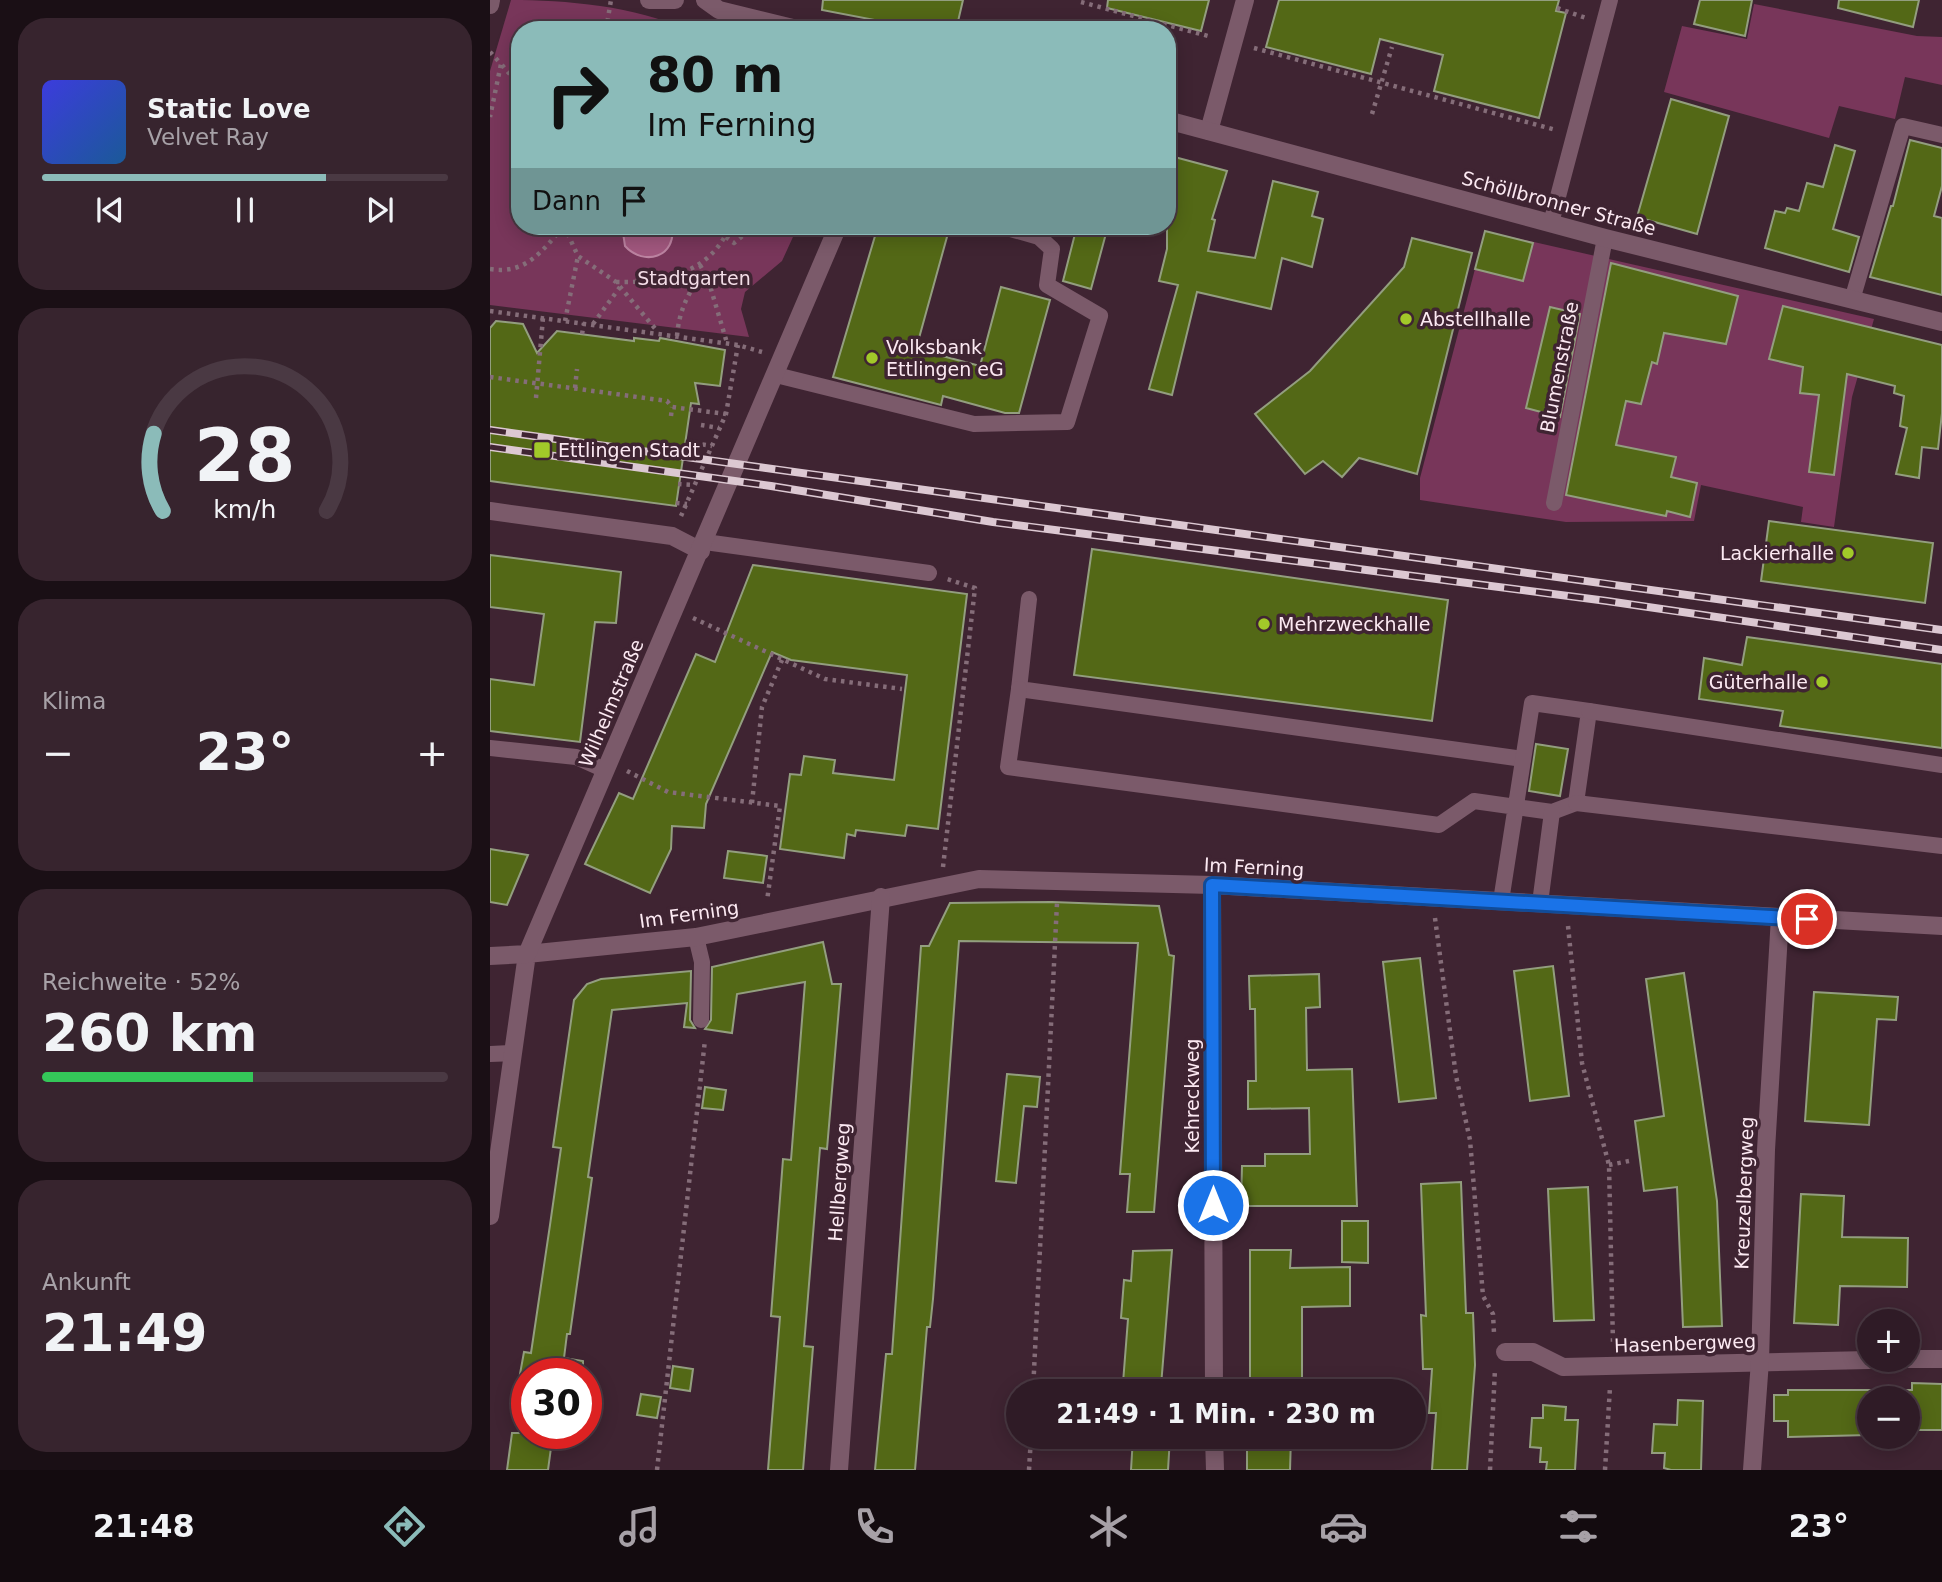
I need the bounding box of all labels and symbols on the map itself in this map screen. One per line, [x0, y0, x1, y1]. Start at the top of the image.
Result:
street label: Schöllbronner Straße [1460, 166, 1658, 240]
park label: Stadtgarten [637, 267, 751, 289]
street label: Blumenstraße [1536, 300, 1582, 434]
place label: Abstellhalle [1420, 308, 1531, 330]
marker: Abstellhalle [1398, 311, 1414, 327]
place label: Volksbank Ettlingen eG [886, 336, 1004, 380]
marker: Volksbank Ettlingen eG [864, 350, 880, 366]
place label: Ettlingen Stadt [558, 439, 700, 461]
marker: Ettlingen Stadt [532, 440, 552, 460]
place label: Lackierhalle [1720, 542, 1834, 564]
marker: Lackierhalle [1840, 545, 1856, 561]
place label: Mehrzweckhalle [1278, 613, 1431, 635]
marker: Mehrzweckhalle [1256, 616, 1272, 632]
street label: Wilhelmstraße [574, 636, 648, 770]
place label: Güterhalle [1709, 671, 1808, 693]
marker: Güterhalle [1814, 674, 1830, 690]
street label: Im Ferning [1203, 853, 1305, 881]
pin [1777, 889, 1837, 949]
street label: Im Ferning [638, 896, 740, 932]
street label: Kehreckweg [1181, 1038, 1203, 1154]
street label: Kreuzelbergweg [1730, 1116, 1758, 1270]
street label: Hellbergweg [824, 1122, 854, 1242]
position arrow [1176, 1168, 1250, 1242]
street label: Hasenbergweg [1614, 1330, 1756, 1356]
speed limit sign: 30 [511, 1358, 602, 1449]

